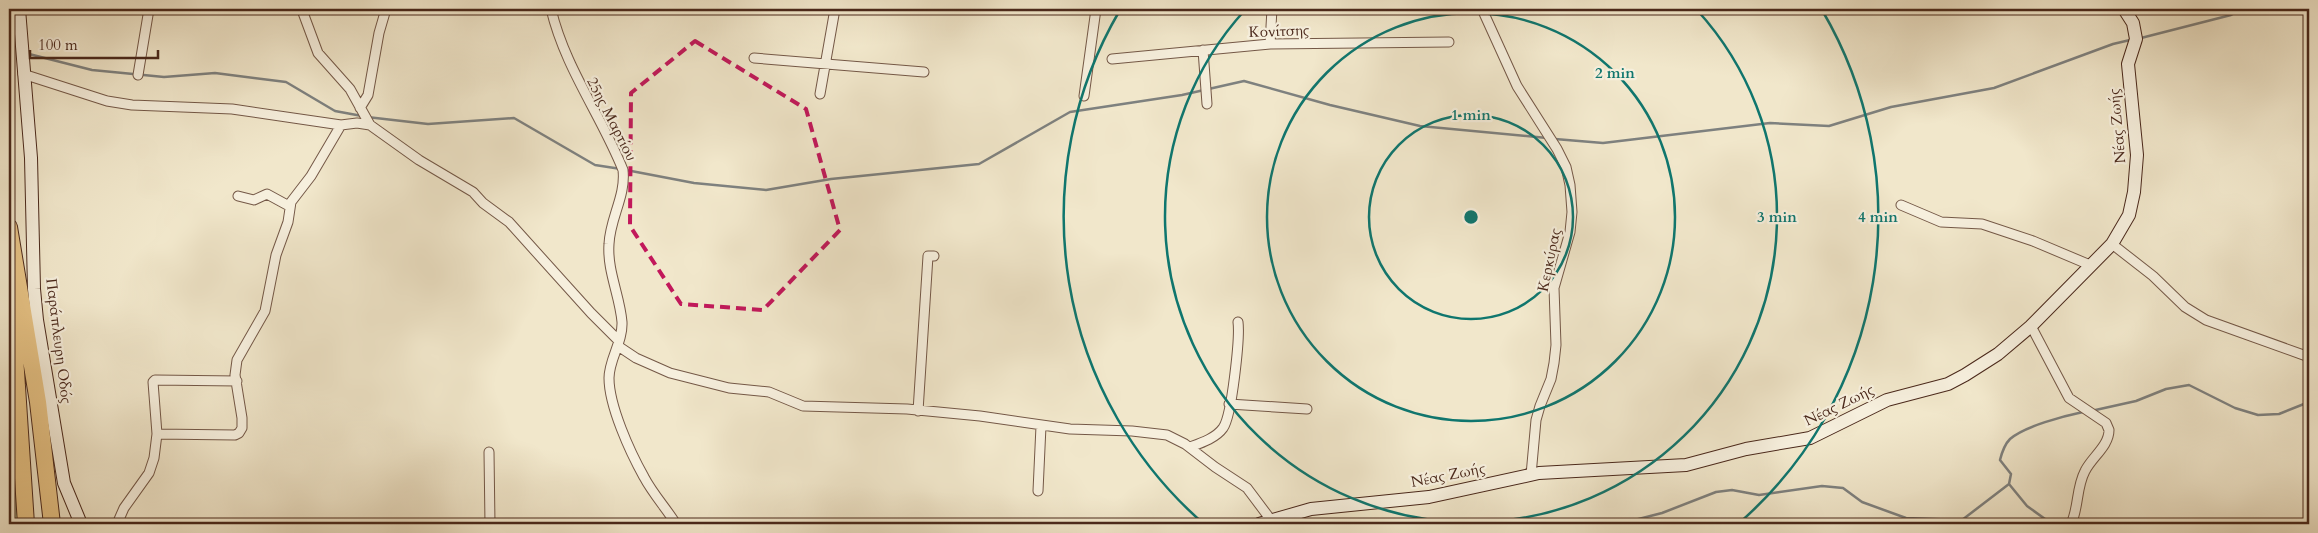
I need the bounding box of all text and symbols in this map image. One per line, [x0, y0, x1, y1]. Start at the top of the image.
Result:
street label: Κονίτσης [1248, 20, 1310, 42]
scale bar [30, 28, 158, 60]
text: 100 m [38, 35, 78, 55]
text: 2 min [1595, 63, 1635, 83]
street label: 25ης Μαρτίου [582, 74, 642, 164]
street label: Νέας Ζωής [2104, 87, 2130, 164]
text: 1 min [1451, 105, 1491, 125]
text: 3 min [1757, 207, 1797, 227]
text: 4 min [1858, 207, 1898, 227]
centre of rings [1462, 208, 1480, 226]
street label: Κερκύρας [1533, 226, 1566, 294]
street label: Παράπλευρη Οδός [41, 277, 77, 405]
street label: Νέας Ζωής [1801, 379, 1878, 431]
street label: Νέας Ζωής [1409, 458, 1487, 492]

